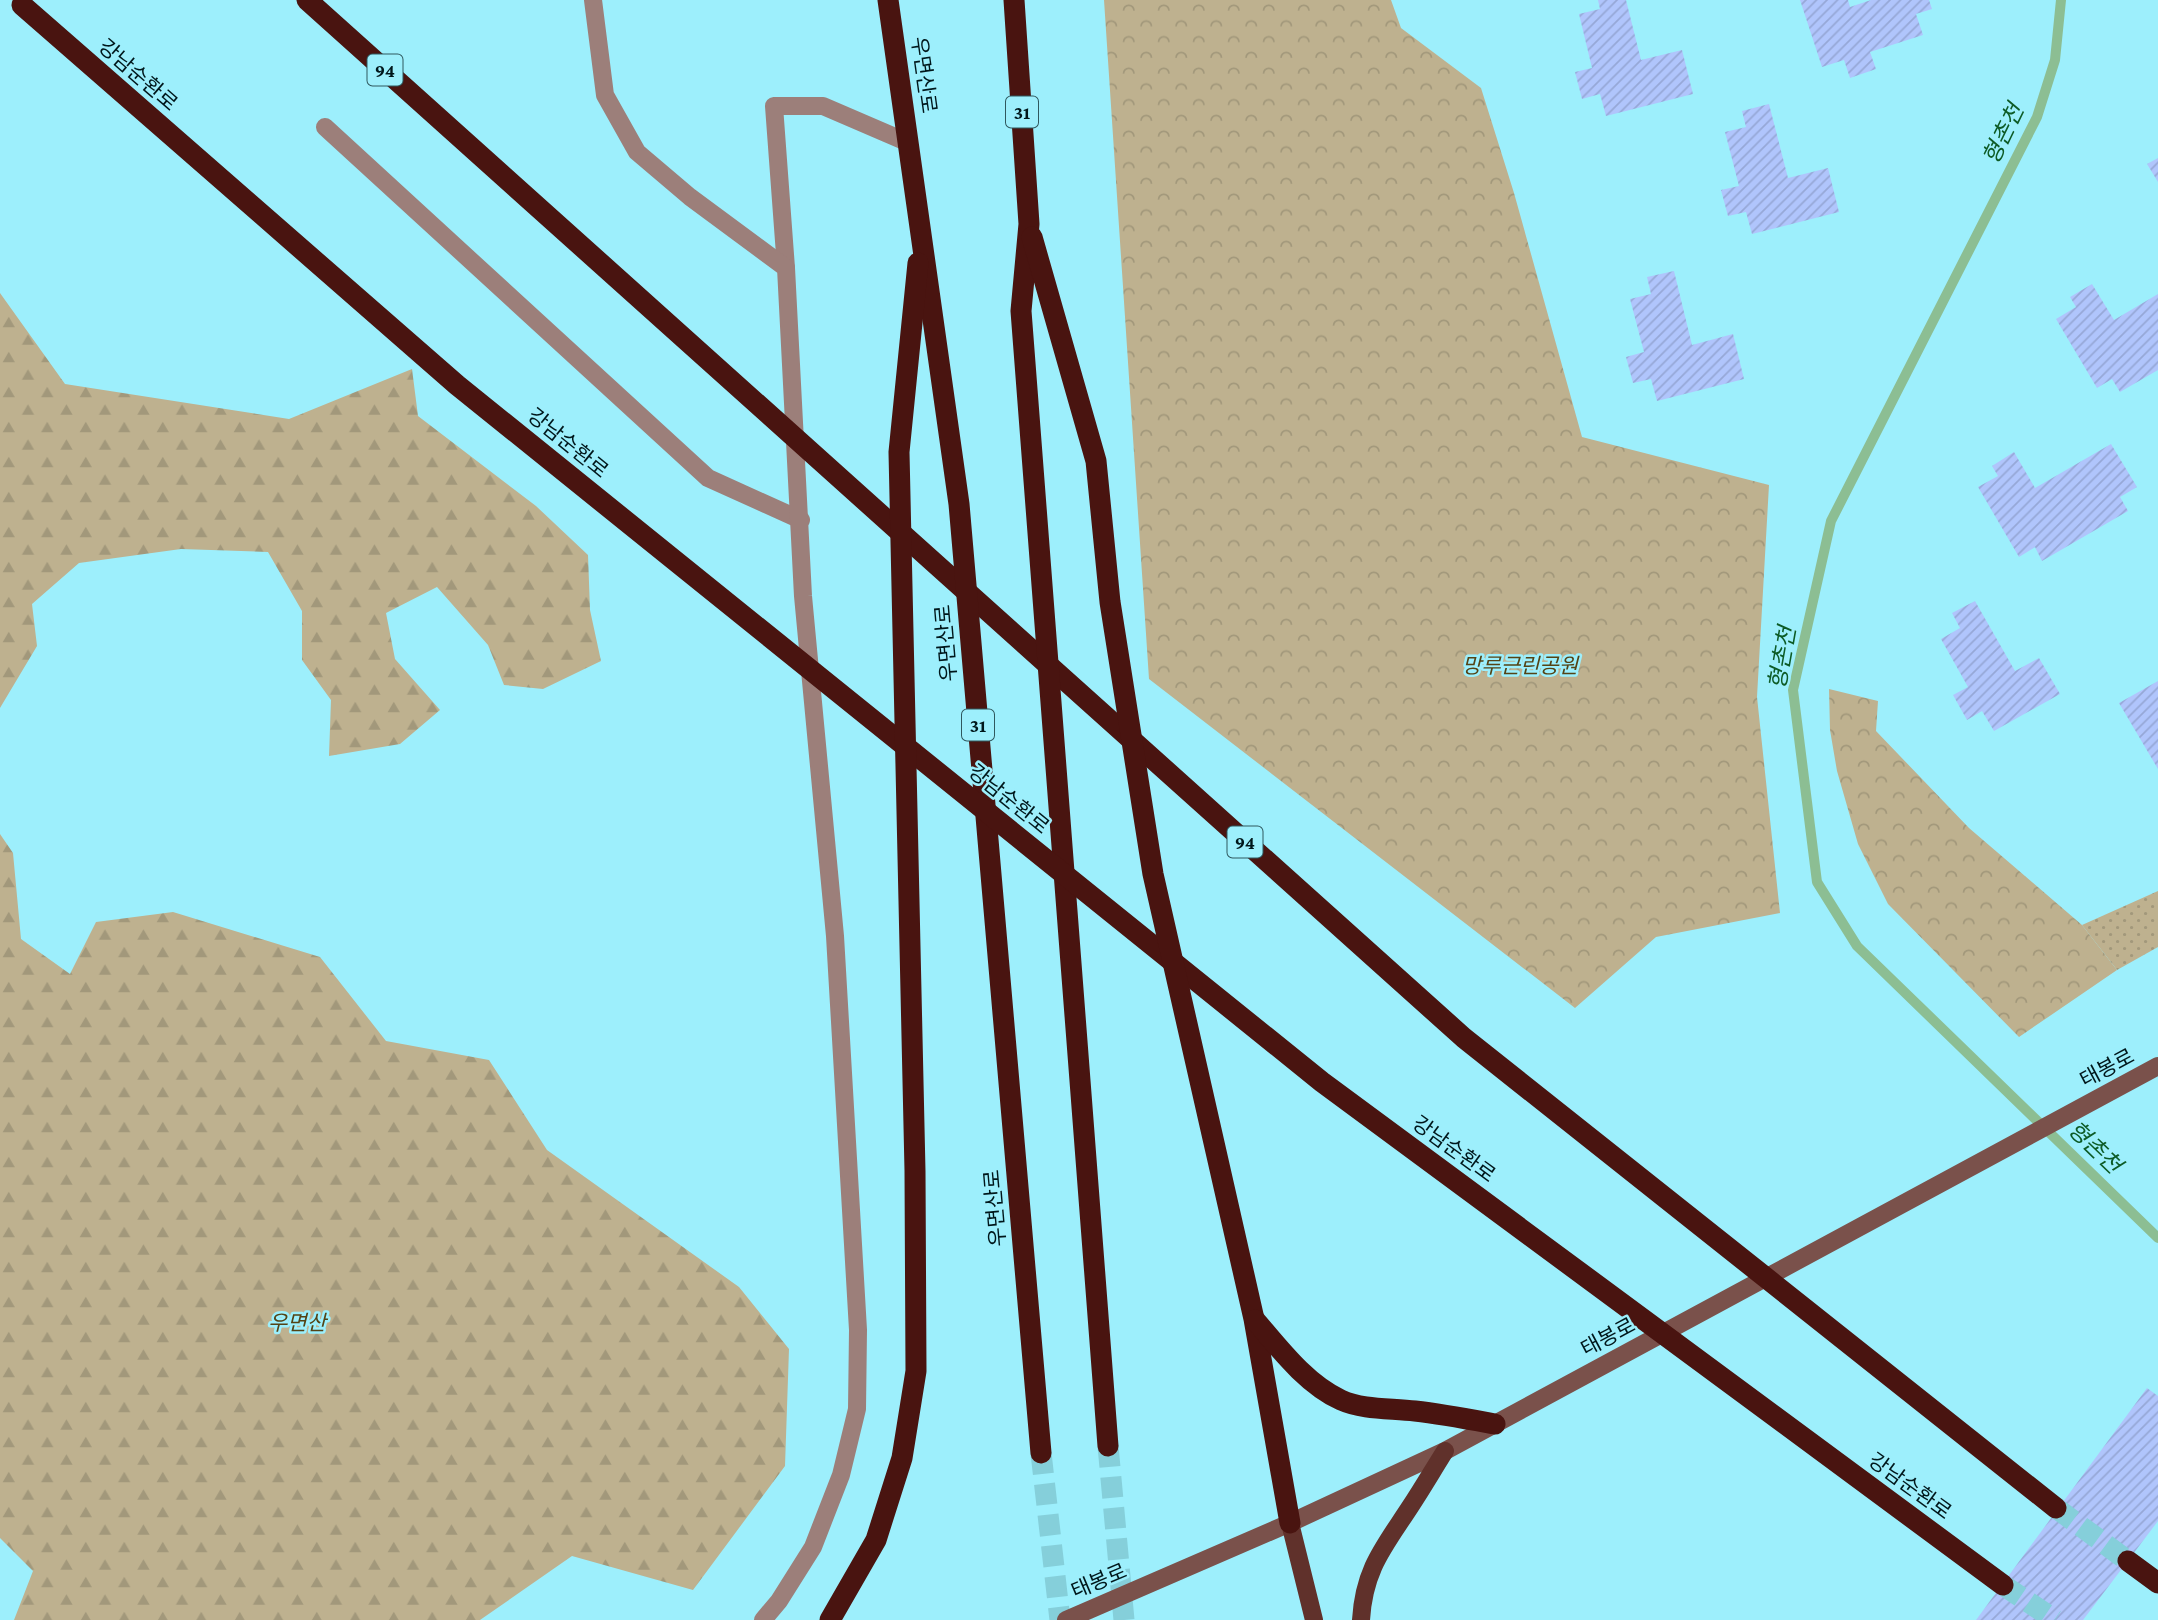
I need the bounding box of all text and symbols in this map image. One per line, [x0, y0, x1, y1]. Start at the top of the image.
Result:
street label: 강남순환로 [94, 34, 182, 116]
street label: 우면산로 [907, 35, 941, 115]
road number: 94 [368, 54, 402, 86]
road number: 31 [1006, 96, 1038, 128]
water label: 형촌천 [1977, 97, 2030, 168]
street label: 강남순환로 [523, 403, 613, 483]
street label: 우면산로 [931, 603, 961, 683]
water label: 형촌천 [1764, 622, 1801, 692]
park label: 망루근린공원 [1462, 654, 1580, 678]
road number: 31 [962, 710, 994, 740]
street label: 강남순환로 [964, 759, 1054, 839]
road number: 94 [1228, 827, 1262, 858]
street label: 태봉로 [2076, 1044, 2138, 1092]
street label: 강남순환로 [1408, 1111, 1500, 1187]
water label: 형촌천 [2063, 1116, 2129, 1180]
street label: 우면산로 [980, 1168, 1010, 1248]
park label: 우면산 [268, 1311, 329, 1335]
street label: 태봉로 [1577, 1313, 1639, 1361]
street label: 강남순환로 [1864, 1448, 1956, 1524]
street label: 태봉로 [1068, 1559, 1130, 1603]

